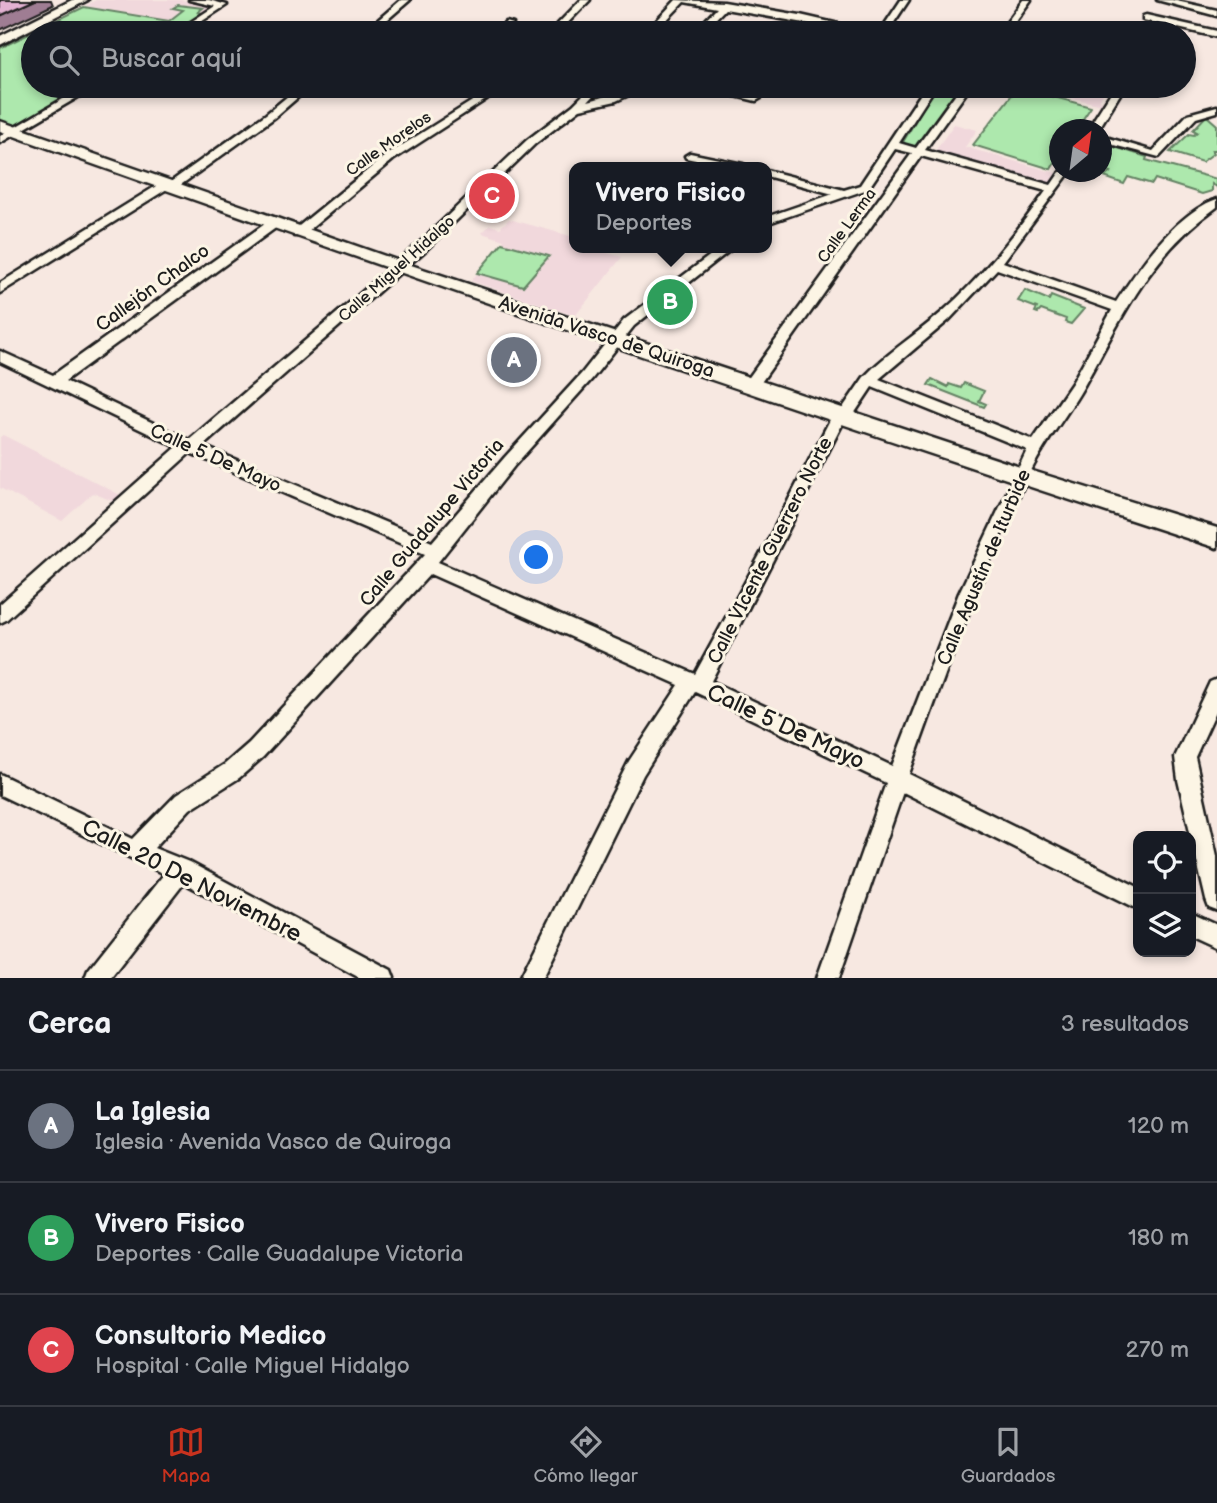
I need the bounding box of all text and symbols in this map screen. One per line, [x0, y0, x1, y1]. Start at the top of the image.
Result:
search box [21, 21, 1196, 98]
icon: search [45, 41, 83, 79]
text: Buscar aquí [101, 44, 242, 75]
street label: Calle Morelos [343, 108, 435, 181]
north arrow [1049, 119, 1112, 182]
popup [569, 162, 772, 253]
pin: C [469, 170, 515, 222]
text: Vivero Fisico [596, 178, 745, 209]
street label: Calle Lerma [814, 185, 881, 267]
text: Deportes [596, 209, 692, 237]
street label: Calle Miguel Hidalgo [335, 212, 459, 326]
street label: Callejón Chalco [92, 239, 214, 337]
pin: B [647, 276, 693, 328]
street label: Avenida Vasco de Quiroga [496, 290, 718, 382]
pin: A [491, 334, 537, 386]
street label: Calle 5 De Mayo [146, 419, 284, 498]
street label: Calle VIcente Guerrero Norte [703, 433, 838, 668]
street label: Calle Guadalupe Victoria [355, 434, 509, 612]
street label: Calle Agustín de Iturbide [933, 466, 1036, 669]
your location [519, 540, 553, 574]
street label: Calle 5 De Mayo [702, 678, 869, 776]
street label: Calle 20 De Noviembre [77, 813, 306, 948]
map controls [1133, 831, 1196, 957]
button: locate [1133, 831, 1196, 894]
button: layers [1133, 894, 1196, 957]
text: Cerca [28, 1006, 111, 1042]
text: 3 resultados [1061, 1010, 1189, 1038]
text: La Iglesia [95, 1097, 211, 1128]
text: A [44, 1112, 58, 1140]
text: 120 m [1128, 1112, 1189, 1140]
text: Iglesia · Avenida Vasco de Quiroga [95, 1128, 451, 1156]
text: Vivero Fisico [95, 1209, 245, 1240]
text: B [43, 1224, 59, 1252]
text: 180 m [1128, 1224, 1189, 1252]
text: Deportes · Calle Guadalupe Victoria [95, 1240, 463, 1268]
text: Consultorio Medico [95, 1321, 326, 1352]
text: C [43, 1336, 59, 1364]
text: 270 m [1125, 1336, 1189, 1364]
text: Hospital · Calle Miguel Hidalgo [95, 1352, 410, 1380]
tab: Mapa [162, 1423, 210, 1488]
tab: Cómo llegar [533, 1423, 638, 1488]
tab: Guardados [961, 1423, 1055, 1488]

